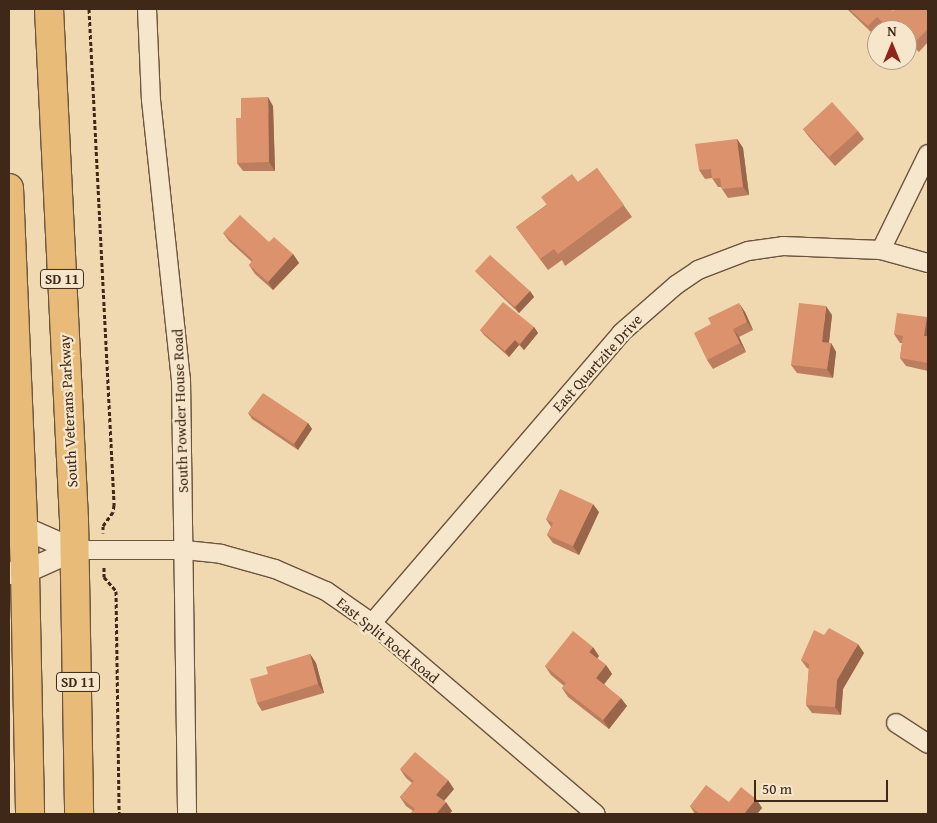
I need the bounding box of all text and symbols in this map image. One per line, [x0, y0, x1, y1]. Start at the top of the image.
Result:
north arrow [867, 20, 917, 70]
text: N [887, 21, 897, 41]
road number: SD 11 [40, 268, 84, 290]
street label: East Quartzite Drive [548, 310, 646, 416]
street label: South Powder House Road [168, 329, 192, 493]
street label: South Veterans Parkway [55, 334, 81, 488]
street label: East Split Rock Road [333, 593, 443, 687]
road number: SD 11 [56, 670, 100, 694]
scale bar [757, 770, 891, 802]
text: 50 m [762, 778, 792, 799]

